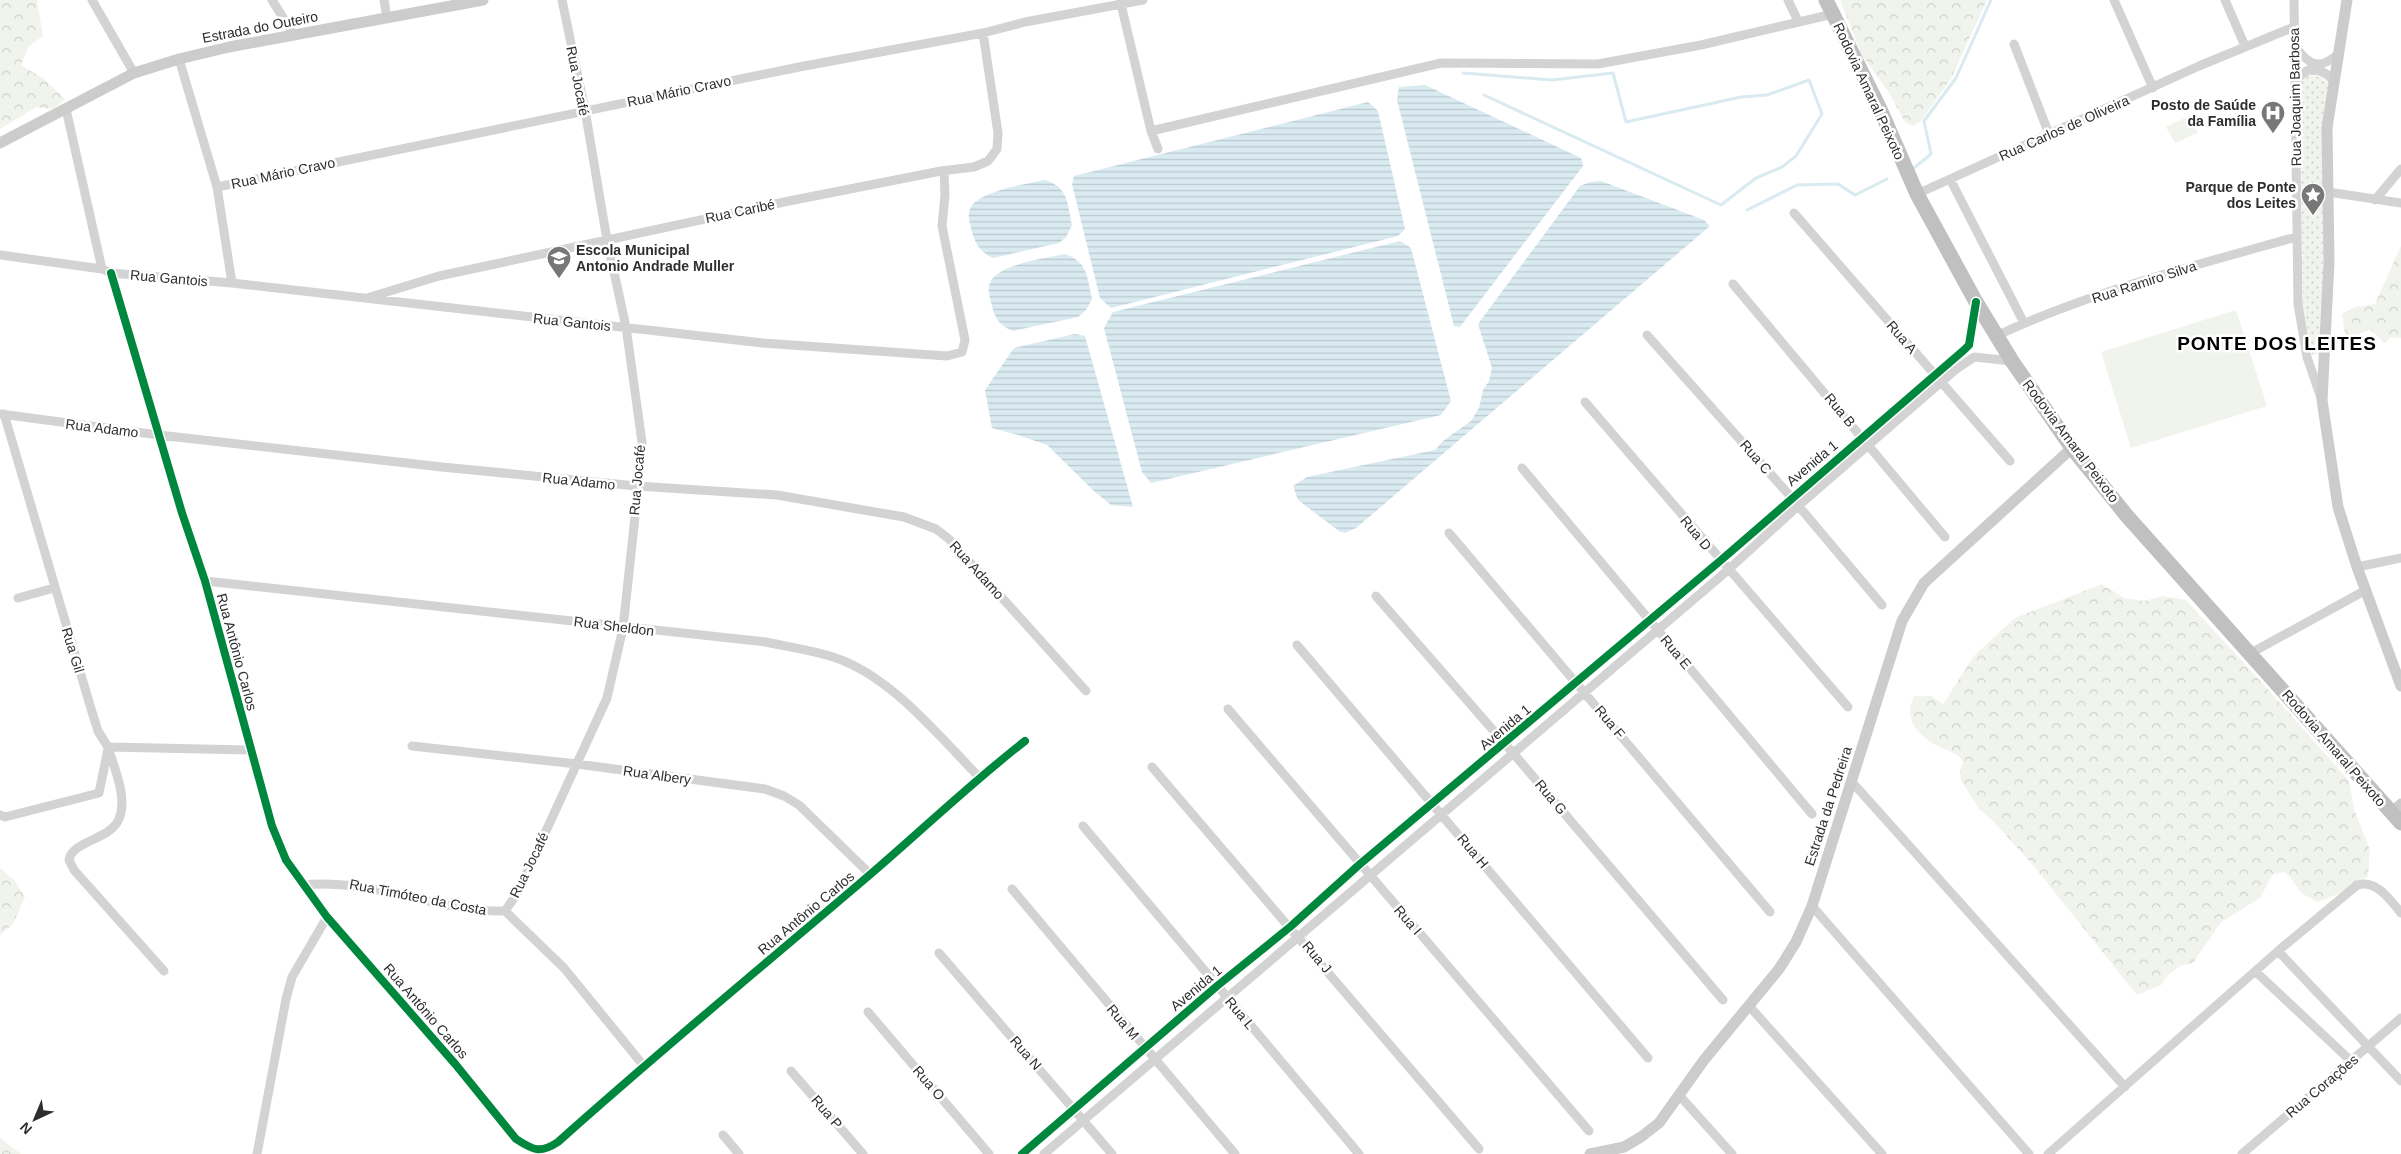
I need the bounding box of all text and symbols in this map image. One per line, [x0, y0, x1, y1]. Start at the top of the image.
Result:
street label: Estrada do Outeiro [201, 8, 319, 46]
street label: Rodovia Amaral Peixoto [1830, 20, 1908, 162]
street label: Rua Joaquim Barbosa [2286, 27, 2304, 166]
street label: Rua Jocafé [563, 45, 593, 117]
street label: Rua Mário Cravo [626, 72, 733, 110]
street label: Rua Carlos de Oliveira [1996, 92, 2132, 164]
place label: Posto de Saúde da Família [2151, 97, 2256, 129]
hospital icon: Posto de Saúde da Família [2260, 100, 2286, 134]
street label: Rua Mário Cravo [230, 154, 337, 192]
place label: Parque de Ponte dos Leites [2186, 179, 2296, 211]
place icon: Parque de Ponte dos Leites [2300, 182, 2326, 216]
street label: Rua Caribé [704, 196, 776, 226]
place label: Escola Municipal Antonio Andrade Muller [576, 242, 735, 274]
school or university icon: Escola Municipal Antonio Andrade Muller [546, 245, 572, 279]
street label: Rua Ramiro Silva [2090, 257, 2198, 306]
street label: Rua Gantois [130, 267, 208, 289]
street label: Rua Gantois [532, 310, 612, 334]
street label: Rua A [1883, 317, 1921, 357]
district label: PONTE DOS LEITES [2177, 333, 2377, 354]
street label: Rodovia Amaral Peixoto [2020, 377, 2122, 506]
street label: Rua B [1821, 390, 1859, 430]
street label: Rua Adamo [65, 416, 139, 440]
street label: Rua C [1737, 437, 1775, 477]
street label: Avenida 1 [1783, 437, 1841, 489]
street label: Rua Jocafé [626, 444, 648, 516]
street label: Rua Adamo [542, 469, 616, 493]
street label: Rua D [1677, 513, 1715, 553]
street label: Rua Adamo [947, 537, 1008, 603]
street label: Rua Antônio Carlos [214, 592, 260, 712]
street label: Rua Sheldon [573, 613, 655, 639]
street label: Rua Gil [59, 625, 87, 675]
street label: Rua E [1657, 632, 1695, 672]
street label: Rodovia Amaral Peixoto [2279, 686, 2389, 810]
street label: Avenida 1 [1476, 701, 1534, 753]
street label: Rua F [1592, 702, 1628, 742]
street label: Estrada da Pedreira [1801, 744, 1855, 868]
street label: Rua Albery [622, 762, 692, 788]
street label: Rua G [1532, 776, 1570, 818]
street label: Rua Jocafé [506, 829, 552, 900]
street label: Rua H [1454, 831, 1492, 871]
street label: Rua Antônio Carlos [755, 868, 857, 958]
street label: Rua Timóteo da Costa [348, 876, 488, 918]
street label: Rua I [1391, 902, 1425, 938]
street label: Rua J [1299, 938, 1335, 976]
street label: Rua Antônio Carlos [380, 960, 472, 1062]
street label: Avenida 1 [1167, 962, 1225, 1014]
street label: Rua L [1222, 994, 1258, 1033]
street label: Rua M [1104, 1001, 1142, 1043]
street label: Rua N [1007, 1033, 1045, 1073]
street label: Rua Corações [2283, 1051, 2361, 1121]
street label: Rua O [910, 1062, 948, 1104]
street label: Rua P [808, 1092, 846, 1132]
north arrow [10, 1094, 60, 1144]
text: N [17, 1119, 35, 1138]

